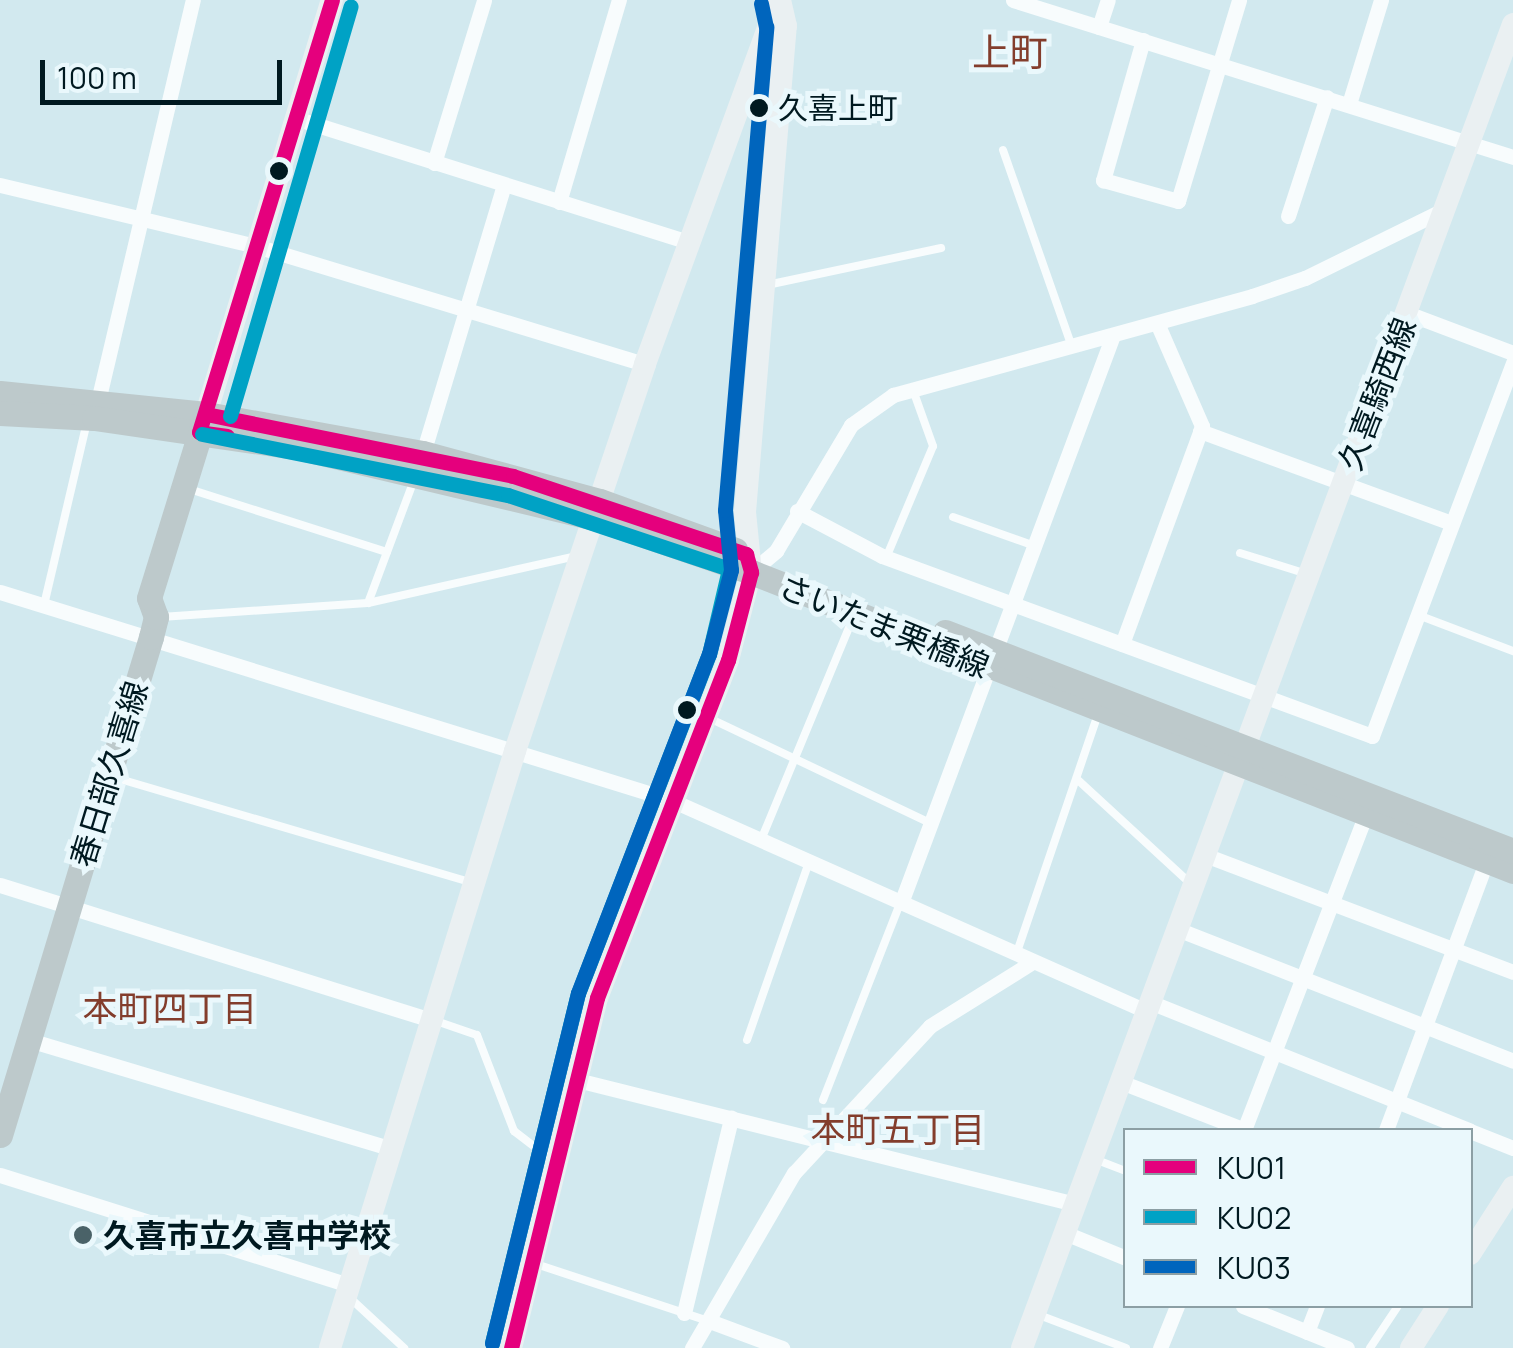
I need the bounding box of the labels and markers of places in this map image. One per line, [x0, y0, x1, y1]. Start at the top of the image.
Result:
place label: 久喜上町 [778, 90, 898, 126]
marker: 久喜上町 [749, 98, 769, 118]
unlabelled marker [269, 161, 289, 181]
unlabelled marker [677, 700, 697, 720]
place label: 久喜市立久喜中学校 [103, 1216, 391, 1254]
marker: 久喜市立久喜中学校 [72, 1224, 94, 1246]

